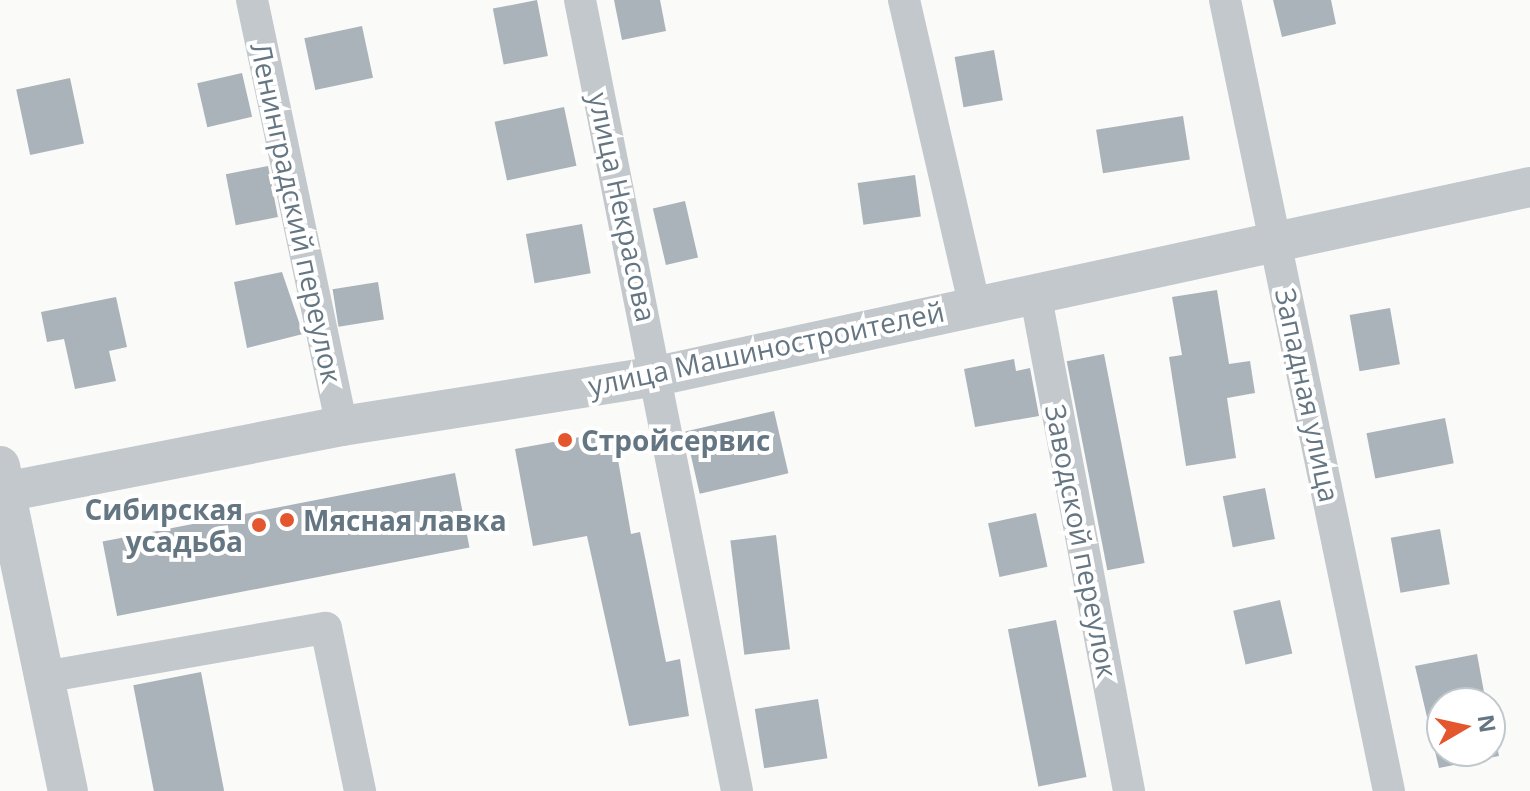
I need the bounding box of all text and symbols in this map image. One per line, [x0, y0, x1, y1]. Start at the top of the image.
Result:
street label: Ленинградский переулок [244, 40, 350, 386]
street label: улица Некрасова [582, 89, 664, 325]
street label: Западная улица [1269, 285, 1347, 505]
street label: улица Машиностроителей [585, 294, 947, 402]
street label: Заводской переулок [1039, 401, 1125, 681]
place label: Стройсервис [581, 423, 770, 457]
marker: Стройсервис [556, 431, 574, 449]
place label: Сибирская усадьба [84, 492, 243, 558]
place label: Мясная лавка [303, 503, 507, 537]
marker: Мясная лавка [278, 511, 296, 529]
marker: Сибирская усадьба [250, 516, 268, 534]
north arrow [1426, 687, 1506, 767]
text: N [1472, 712, 1504, 735]

